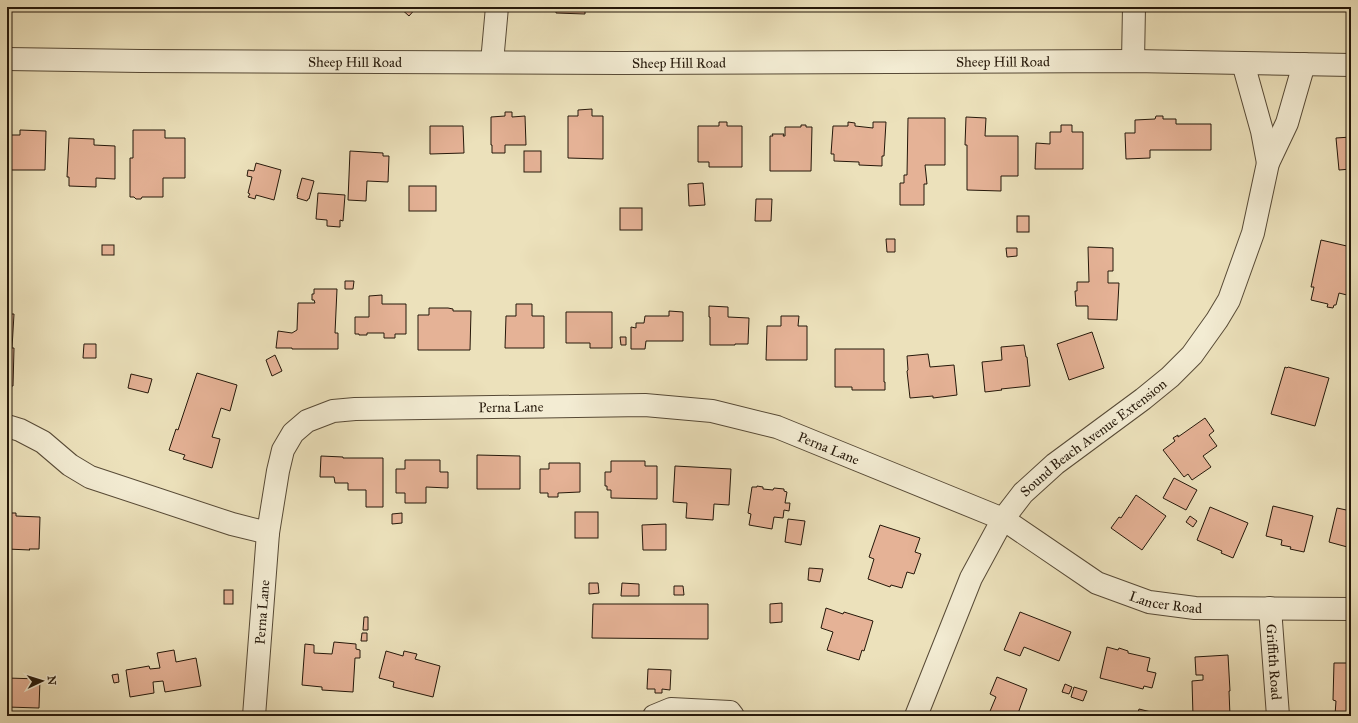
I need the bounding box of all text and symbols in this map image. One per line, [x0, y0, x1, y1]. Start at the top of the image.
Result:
street label: Sheep Hill Road [308, 53, 402, 71]
street label: Sheep Hill Road [956, 53, 1050, 70]
street label: Sheep Hill Road [632, 54, 726, 71]
street label: Sound Beach Avenue Extension [1016, 375, 1170, 500]
street label: Perna Lane [478, 398, 544, 416]
street label: Perna Lane [795, 428, 862, 468]
street label: Perna Lane [251, 579, 273, 645]
street label: Lancer Road [1127, 587, 1202, 617]
street label: Griffith Road [1263, 623, 1285, 700]
north arrow [22, 661, 62, 701]
text: N [45, 675, 58, 686]

